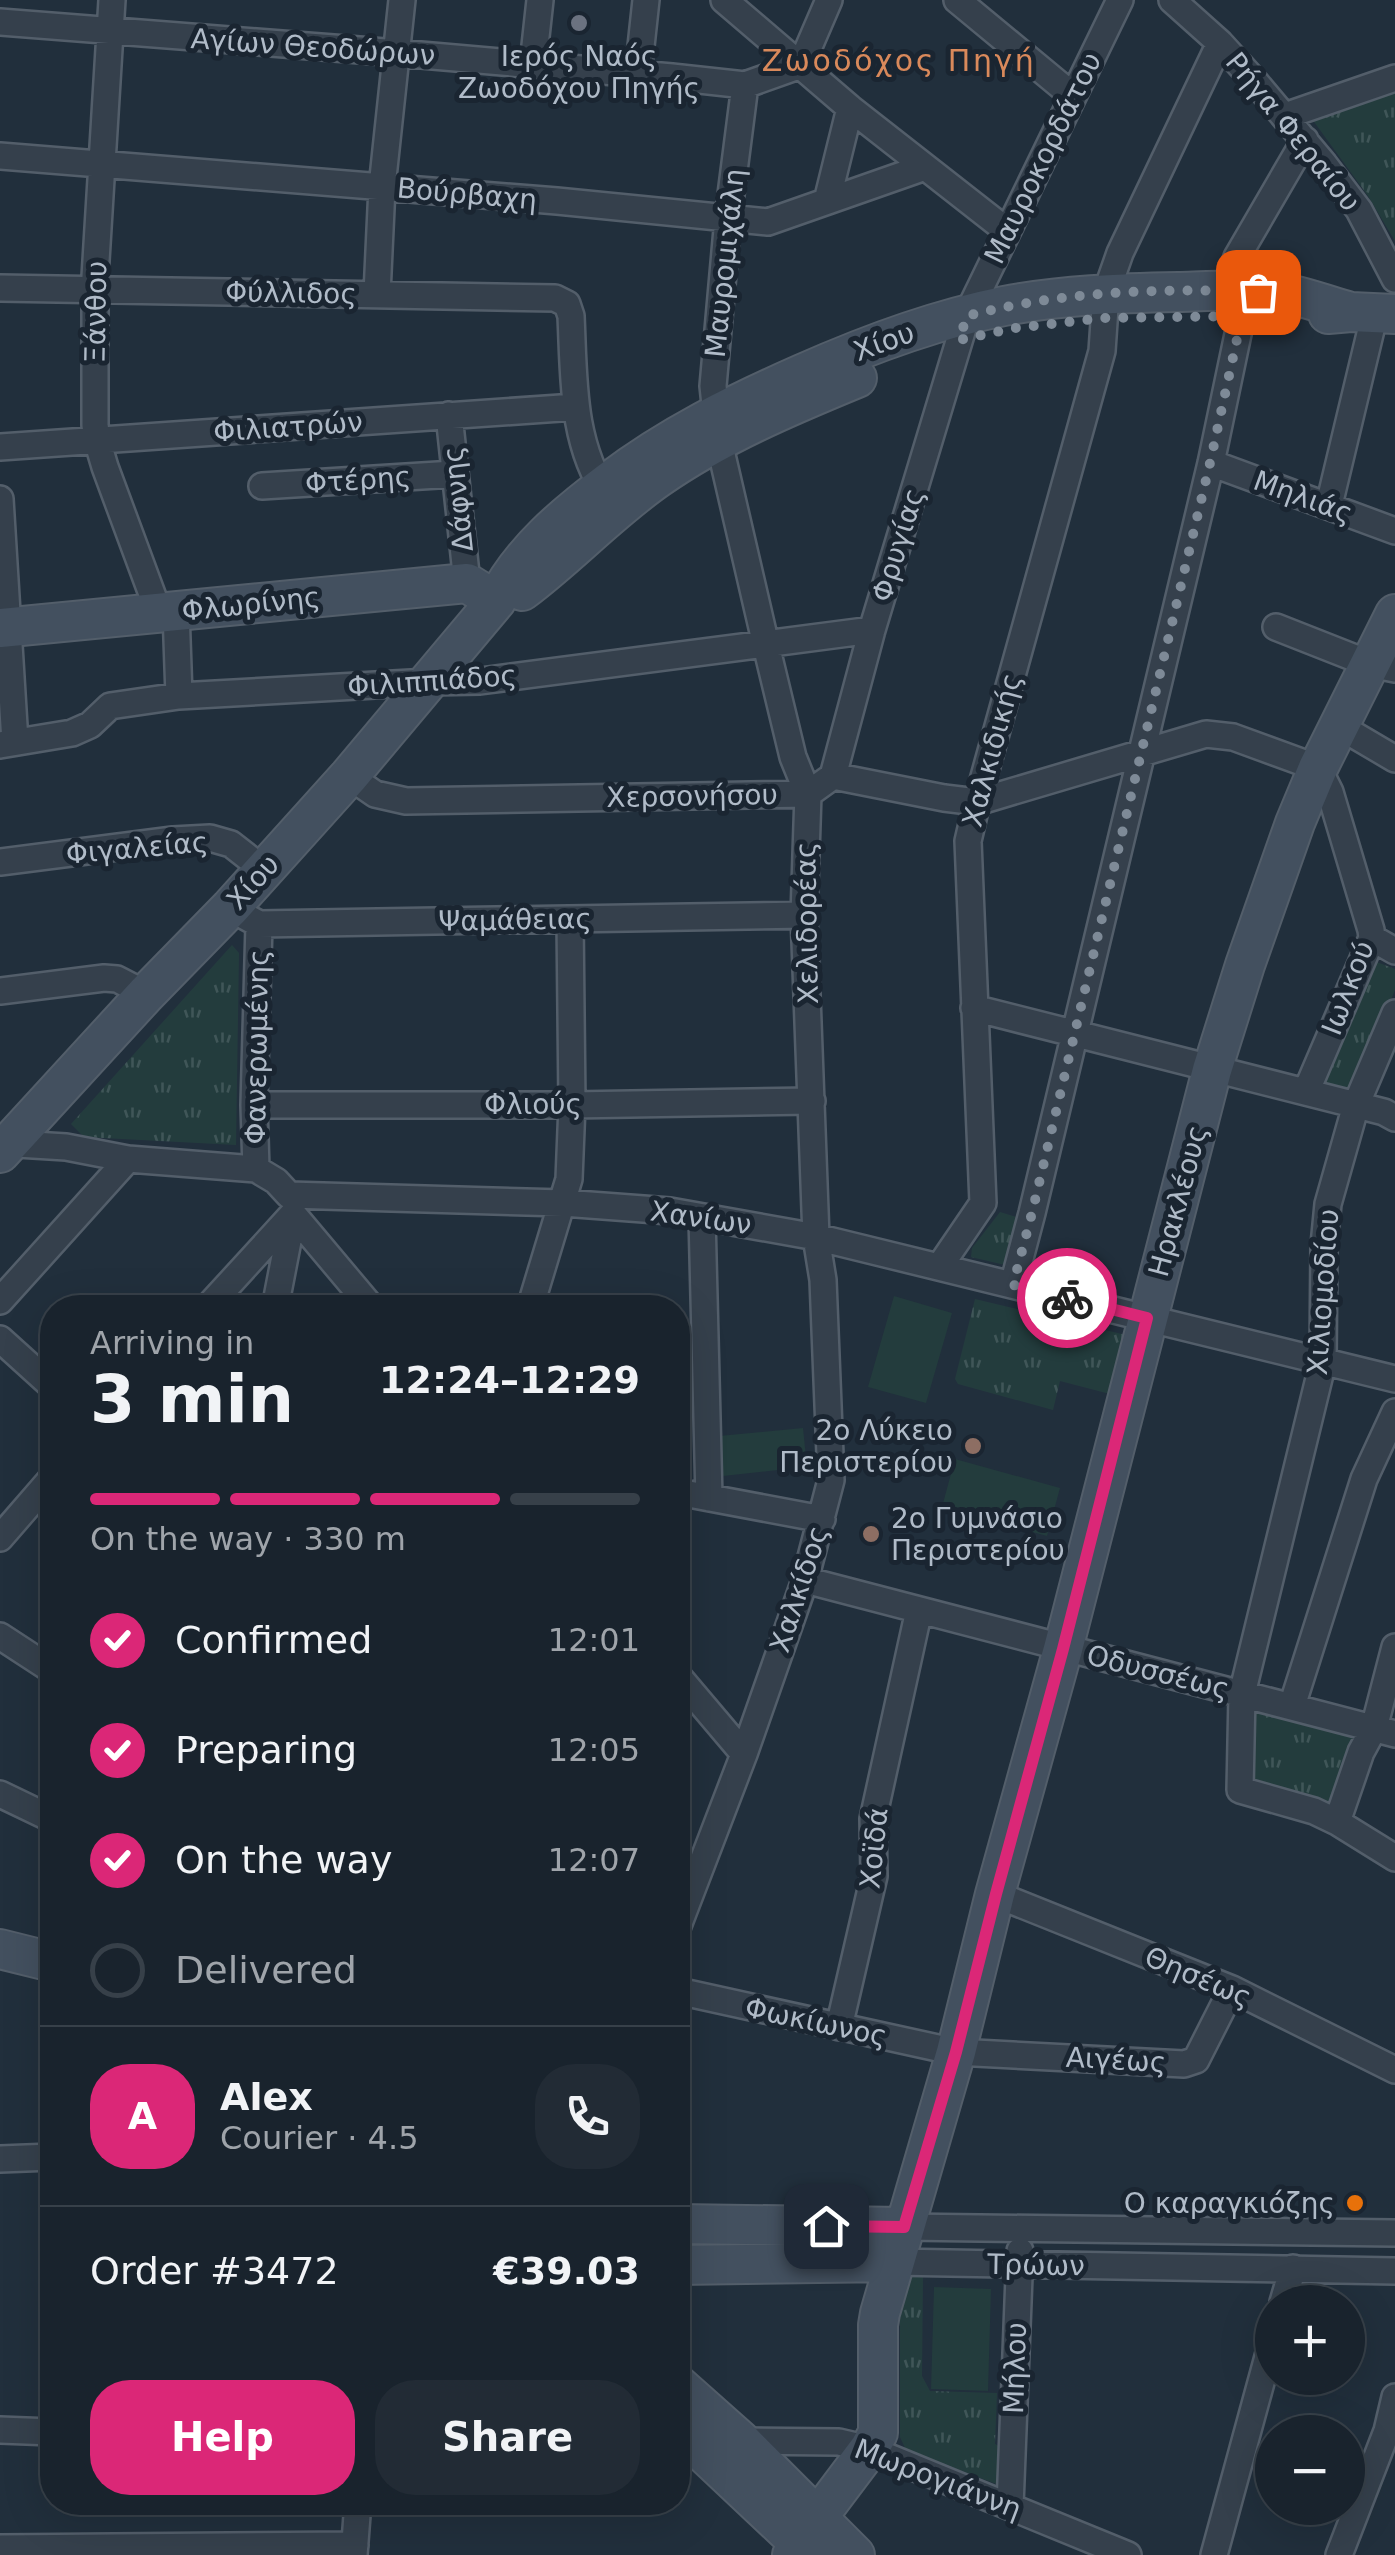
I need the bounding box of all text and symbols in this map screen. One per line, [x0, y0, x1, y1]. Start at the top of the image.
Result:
marker: Ιερός Ναός Ζωοδόχου Πηγής [568, 12, 590, 34]
street label: Αγίων Θεοδώρων [190, 22, 436, 72]
place label: Ιερός Ναός Ζωοδόχου Πηγής [458, 40, 700, 105]
district label: Ζωοδόχος Πηγή [762, 43, 1036, 78]
street label: Ρήγα Φεραίου [1219, 46, 1367, 218]
street label: Μαυροκορδάτου [978, 47, 1108, 269]
street label: Μαυρομιχάλη [699, 167, 751, 359]
street label: Βούρβαχη [396, 171, 538, 217]
pin [1216, 250, 1301, 335]
street label: Ξάνθου [79, 261, 113, 363]
icon: bag [1231, 265, 1286, 320]
street label: Φύλλιδος [225, 275, 357, 311]
street label: Χίου [849, 316, 919, 368]
street label: Φιλιατρών [212, 405, 364, 449]
street label: Δάφνης [436, 445, 480, 553]
street label: Φτέρης [304, 460, 412, 500]
street label: Μηλιάς [1249, 464, 1357, 530]
street label: Φρυγίας [865, 484, 931, 606]
street label: Φλωρίνης [180, 580, 322, 628]
street label: Φιλιππιάδος [346, 659, 518, 703]
street label: Χαλκιδικής [956, 670, 1028, 830]
street label: Χερσονήσου [606, 778, 778, 814]
street label: Φιγαλείας [65, 825, 209, 871]
street label: Χελιδορέας [789, 842, 825, 1004]
street label: Χίου [220, 848, 286, 916]
street label: Ψαμάθειας [438, 902, 592, 938]
street label: Ιωλκού [1315, 936, 1381, 1040]
street label: Φανερωμένης [239, 949, 275, 1145]
street label: Φλιούς [484, 1088, 582, 1121]
street label: Ηρακλέους [1142, 1122, 1214, 1280]
street label: Χανίων [648, 1195, 754, 1241]
street label: Χιλιομοδίου [1301, 1208, 1345, 1376]
courier [1017, 1248, 1117, 1348]
icon: bike [1040, 1271, 1095, 1326]
text: Arriving in [90, 1324, 254, 1362]
text: 12:24–12:29 [379, 1358, 640, 1402]
text: 3 min [90, 1362, 294, 1437]
place label: 2ο Λύκειο Περιστερίου [779, 1414, 953, 1479]
marker: 2ο Λύκειο Περιστερίου [962, 1435, 984, 1457]
place label: 2ο Γυμνάσιο Περιστερίου [891, 1502, 1065, 1567]
text: On the way · 330 m [90, 1520, 406, 1558]
street label: Χαλκίδος [763, 1522, 835, 1656]
marker: 2ο Γυμνάσιο Περιστερίου [860, 1523, 882, 1545]
icon: check [90, 1613, 145, 1668]
text: Confirmed [175, 1618, 372, 1662]
text: 12:01 [548, 1621, 640, 1659]
street label: Οδυσσέως [1083, 1638, 1233, 1706]
icon: check [90, 1723, 145, 1778]
text: Preparing [175, 1728, 357, 1772]
text: 12:05 [548, 1731, 640, 1769]
street label: Χοϊδά [853, 1806, 895, 1890]
icon: check [90, 1833, 145, 1888]
text: On the way [175, 1838, 392, 1882]
text: 12:07 [548, 1841, 640, 1879]
street label: Θησέως [1140, 1940, 1256, 2014]
text: Delivered [175, 1948, 357, 1992]
street label: Φωκίωνος [742, 1991, 890, 2053]
street label: Αιγέως [1065, 2041, 1167, 2079]
button: phone [535, 2064, 640, 2169]
text: Alex [220, 2075, 313, 2119]
text: A [128, 2094, 157, 2138]
text: Courier · 4.5 [220, 2119, 419, 2157]
pin [784, 2184, 869, 2269]
place label: Ο καραγκιόζης [1124, 2187, 1335, 2220]
marker: Ο καραγκιόζης [1344, 2192, 1366, 2214]
icon: home [799, 2199, 854, 2254]
street label: Τρώων [986, 2248, 1085, 2282]
text: Order #3472 [90, 2249, 339, 2293]
text: €39.03 [493, 2249, 640, 2293]
map controls [1255, 2285, 1365, 2525]
button: + [1255, 2285, 1365, 2395]
street label: Μήλου [997, 2322, 1033, 2414]
button: Help [90, 2380, 355, 2495]
button: Share [375, 2380, 640, 2495]
button: − [1255, 2415, 1365, 2525]
street label: Μωρογιάννη [850, 2432, 1026, 2526]

